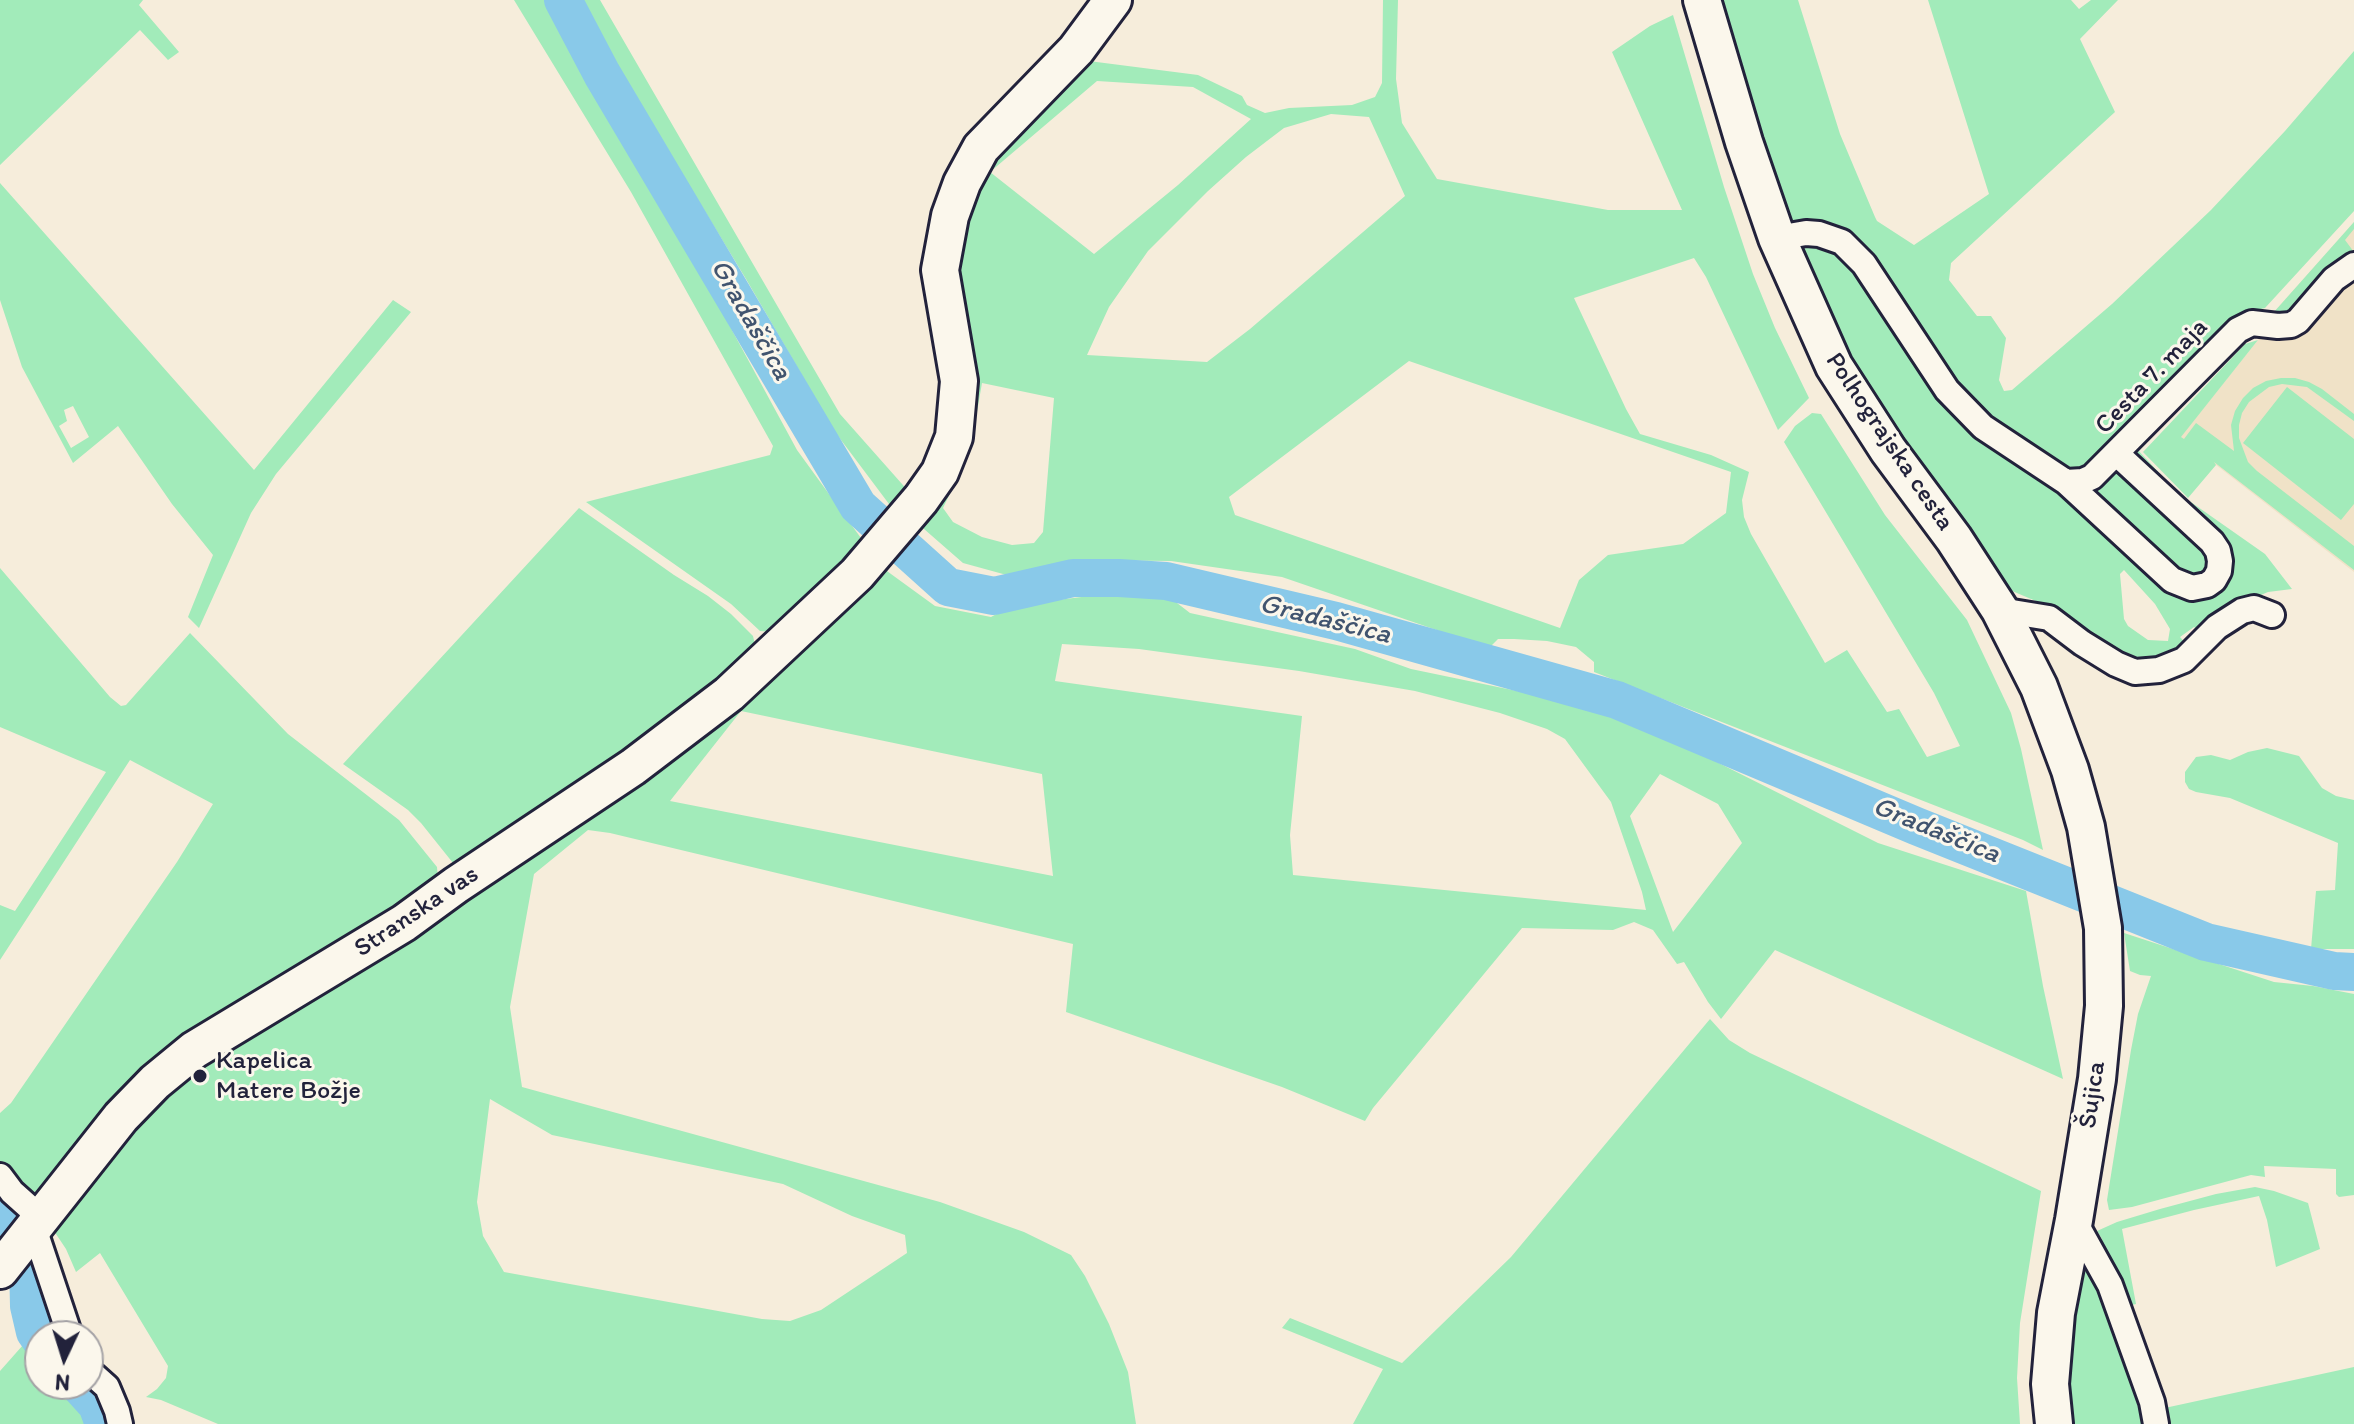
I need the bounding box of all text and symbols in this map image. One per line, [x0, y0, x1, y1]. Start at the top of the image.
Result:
water label: Gradaščica [702, 253, 798, 387]
street label: Cesta 7. maja [2089, 313, 2215, 441]
street label: Polhograjska cesta [1818, 347, 1960, 537]
water label: Gradaščica [1256, 587, 1394, 653]
water label: Gradaščica [1867, 790, 2005, 872]
street label: Stranska vas [349, 859, 485, 965]
place label: Kapelica Matere Božje [216, 1045, 361, 1106]
street label: Šujica [2073, 1059, 2113, 1131]
marker: Kapelica Matere Božje [191, 1067, 209, 1085]
north arrow [24, 1320, 104, 1400]
text: N [54, 1368, 71, 1396]

